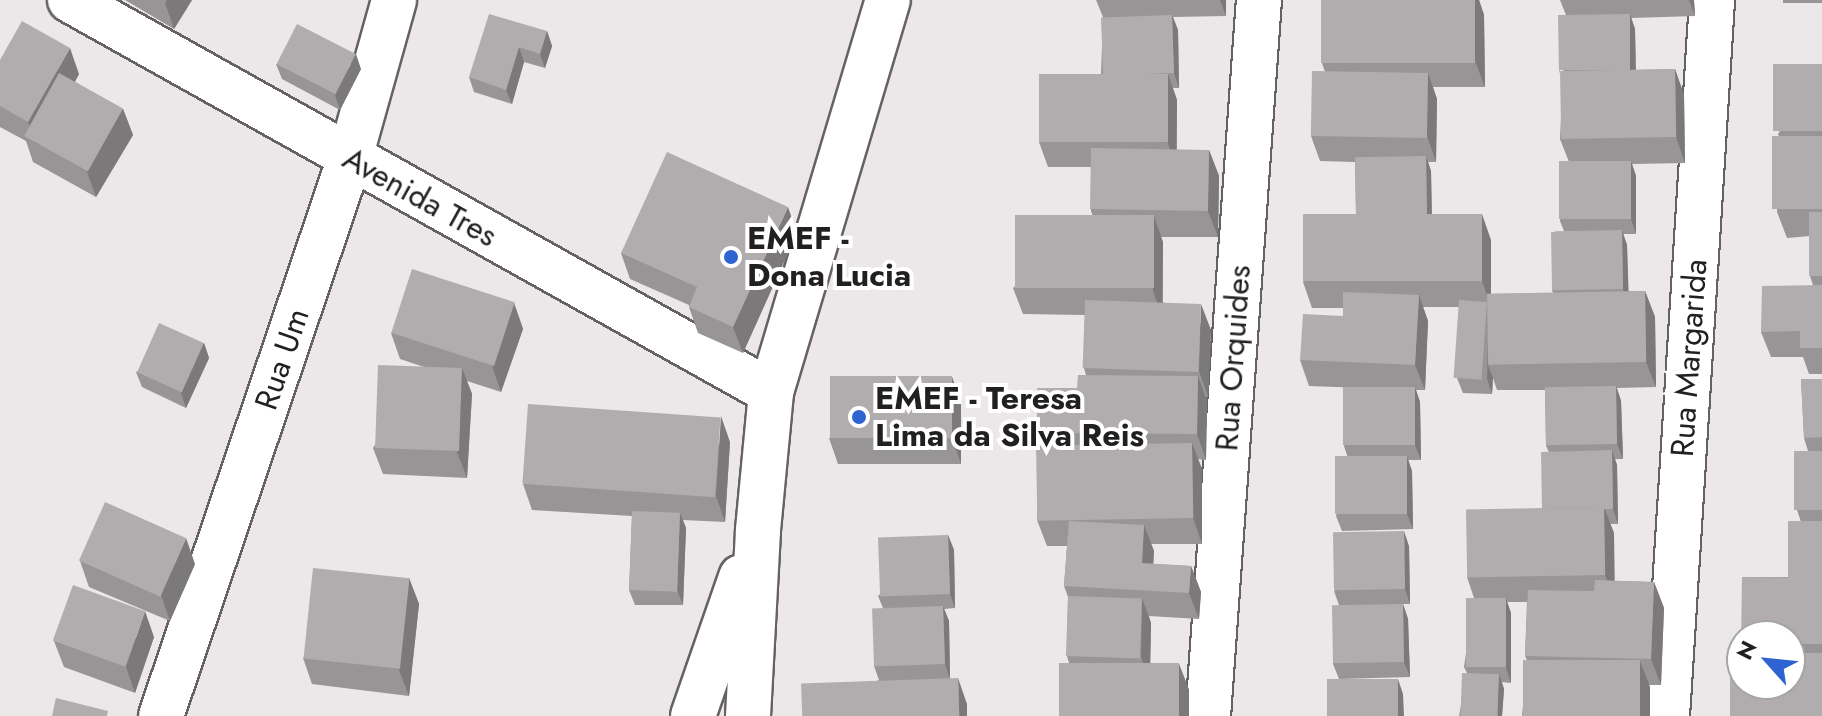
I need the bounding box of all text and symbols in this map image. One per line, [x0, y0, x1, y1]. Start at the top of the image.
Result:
street label: Avenida Tres [336, 139, 504, 255]
place label: EMEF - Dona Lucia [747, 220, 911, 295]
marker: EMEF - Dona Lucia [722, 248, 740, 266]
street label: Rua Margarida [1663, 258, 1715, 458]
street label: Rua Orquides [1207, 264, 1259, 452]
street label: Rua Um [247, 303, 317, 415]
place label: EMEF - Teresa Lima da Silva Reis [875, 380, 1144, 455]
marker: EMEF - Teresa Lima da Silva Reis [850, 408, 868, 426]
north arrow [1726, 620, 1806, 700]
text: N [1728, 635, 1765, 665]

